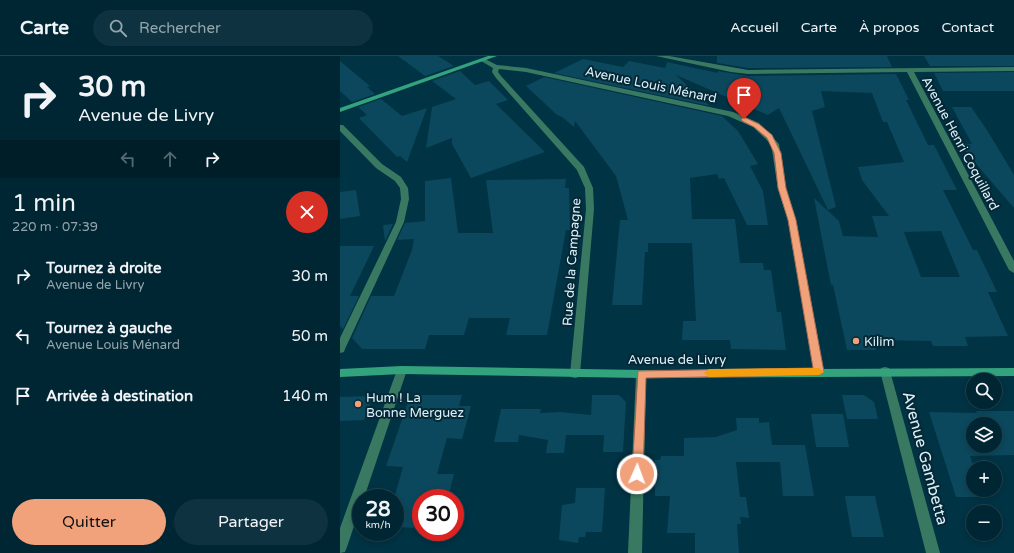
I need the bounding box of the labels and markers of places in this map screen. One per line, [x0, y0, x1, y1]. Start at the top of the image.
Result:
pin [727, 78, 761, 119]
place label: Kilim [864, 334, 894, 350]
marker: Kilim [851, 336, 861, 346]
place label: Hum ! La Bonne Merguez [366, 390, 464, 421]
marker: Hum ! La Bonne Merguez [353, 399, 363, 409]

